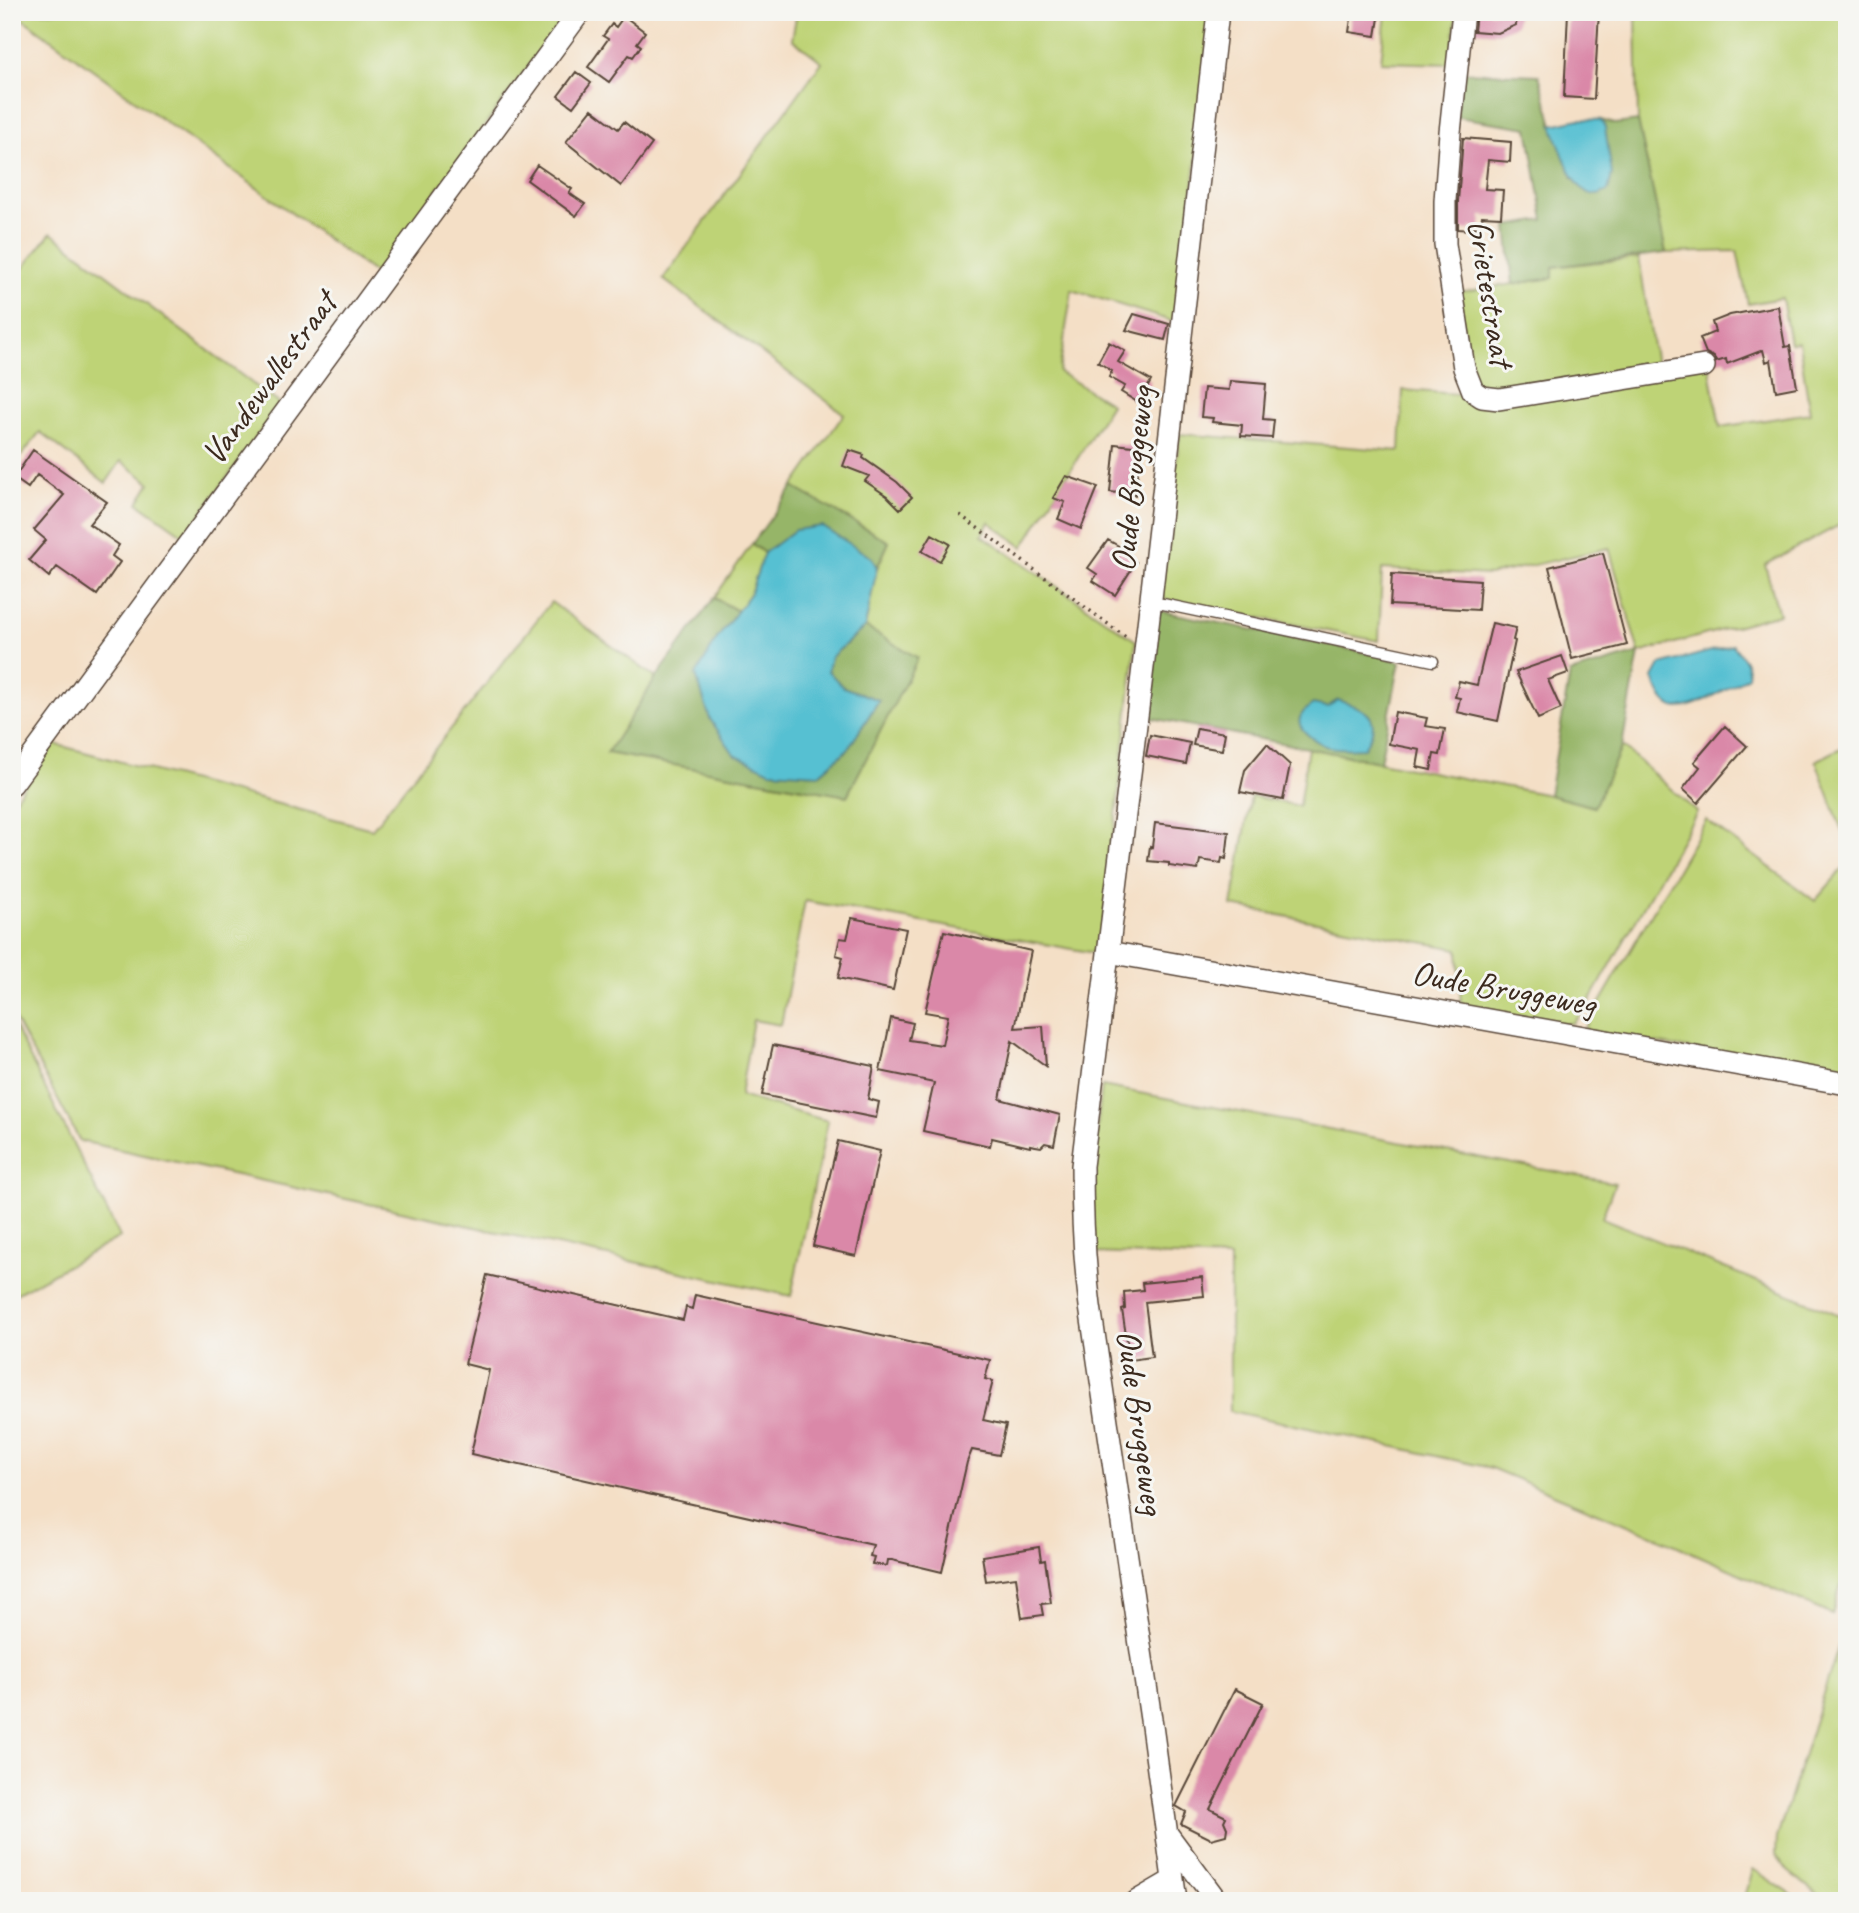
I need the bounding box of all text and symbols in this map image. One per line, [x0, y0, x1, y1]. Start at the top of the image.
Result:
street label: Grietestraat [1457, 217, 1525, 374]
street label: Vandewallestraat [191, 279, 350, 473]
street label: Oude Bruggeweg [1100, 382, 1164, 574]
street label: Oude Bruggeweg [1409, 950, 1602, 1027]
street label: Oude Bruggeweg [1106, 1327, 1177, 1520]

